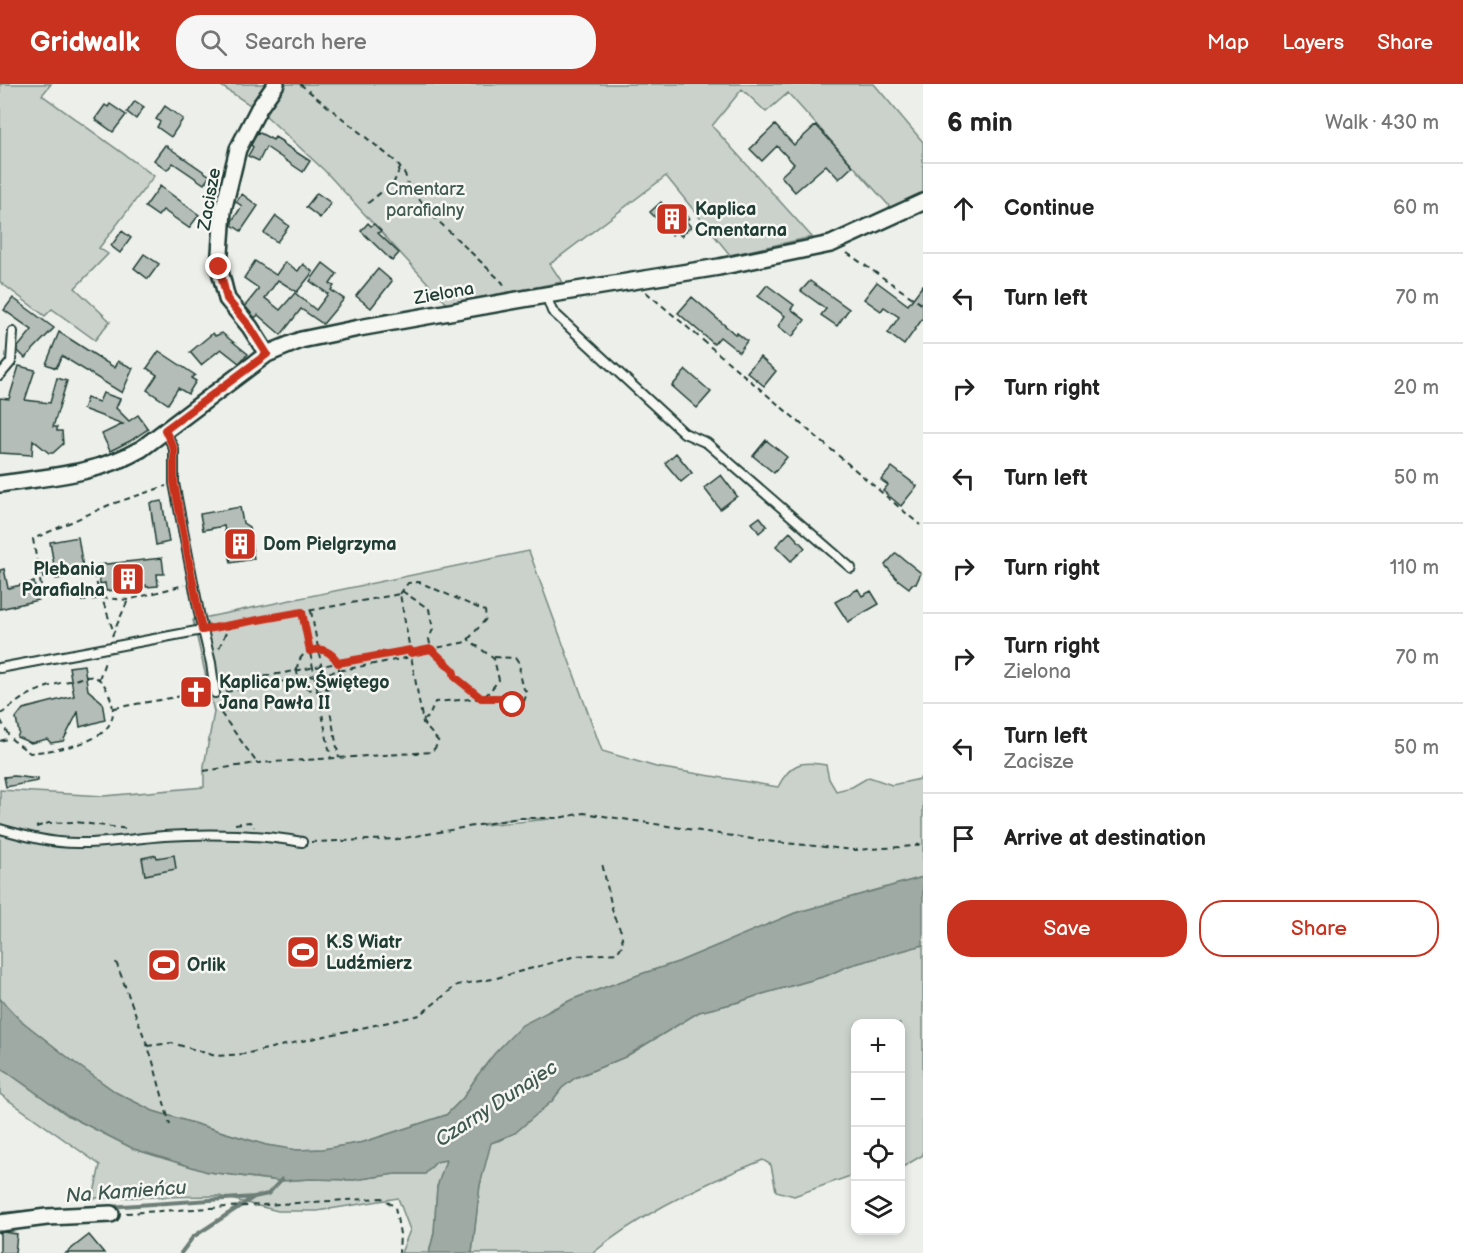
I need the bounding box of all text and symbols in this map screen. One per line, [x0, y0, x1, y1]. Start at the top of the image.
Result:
search box [176, 15, 596, 69]
text: Gridwalk [30, 26, 140, 59]
icon: search [197, 26, 230, 59]
text: Search here [245, 29, 367, 56]
text: Map [1207, 30, 1249, 55]
text: Layers [1282, 30, 1344, 55]
text: Share [1377, 30, 1433, 55]
text: 6 min [947, 108, 1013, 139]
text: Walk · 430 m [1325, 111, 1439, 135]
street label: Zacisze [194, 166, 225, 233]
park label: Cmentarz parafialny [385, 179, 465, 221]
icon: ahead [947, 192, 980, 225]
text: Continue [1004, 195, 1094, 222]
text: 60 m [1393, 196, 1439, 220]
place label: Kaplica Cmentarna [695, 199, 787, 241]
building icon: Kaplica Cmentarna [654, 201, 690, 237]
route end [205, 253, 231, 279]
street label: Zielona [412, 278, 476, 309]
icon: left [947, 282, 980, 315]
text: Turn left [1004, 285, 1088, 312]
text: 70 m [1395, 286, 1439, 310]
icon: right [947, 372, 980, 405]
text: Turn right [1004, 375, 1100, 402]
text: 20 m [1394, 376, 1439, 400]
icon: left [947, 462, 980, 495]
text: Turn left [1004, 465, 1088, 492]
text: 50 m [1394, 466, 1439, 490]
building icon: Dom Pielgrzyma [222, 526, 258, 562]
place label: Dom Pielgrzyma [263, 534, 397, 555]
icon: right [947, 552, 980, 585]
text: Turn right [1004, 555, 1100, 582]
text: 110 m [1390, 556, 1439, 580]
place label: Plebania Parafialna [22, 559, 105, 601]
building icon: Plebania Parafialna [110, 561, 146, 597]
text: Turn right [1004, 633, 1100, 660]
icon: right [947, 642, 980, 675]
text: 70 m [1395, 646, 1439, 670]
text: Zielona [1004, 660, 1071, 684]
place label: Kaplica pw. Świętego Jana Pawła II [219, 669, 390, 714]
church icon: Kaplica pw. Świętego Jana Pawła II [178, 674, 214, 710]
route start [499, 691, 525, 717]
text: Turn left [1004, 723, 1088, 750]
icon: left [947, 732, 980, 765]
text: 50 m [1394, 736, 1439, 760]
text: Zacisze [1004, 750, 1074, 774]
icon: arrive [947, 822, 980, 855]
text: Arrive at destination [1004, 825, 1206, 852]
button: Save [947, 900, 1187, 957]
button: Share [1199, 900, 1439, 957]
place label: K.S Wiatr Ludźmierz [326, 932, 412, 974]
sports icon: K.S Wiatr Ludźmierz [285, 934, 321, 970]
sports icon: Orlik [146, 947, 182, 983]
place label: Orlik [187, 955, 226, 976]
map controls [851, 1019, 905, 1235]
button: + [851, 1019, 905, 1073]
water label: Czarny Dunajec [431, 1055, 563, 1152]
button: − [851, 1073, 905, 1127]
button: locate [851, 1127, 905, 1181]
water label: Na Kamieńcu [65, 1176, 187, 1208]
button: layers [851, 1181, 905, 1235]

